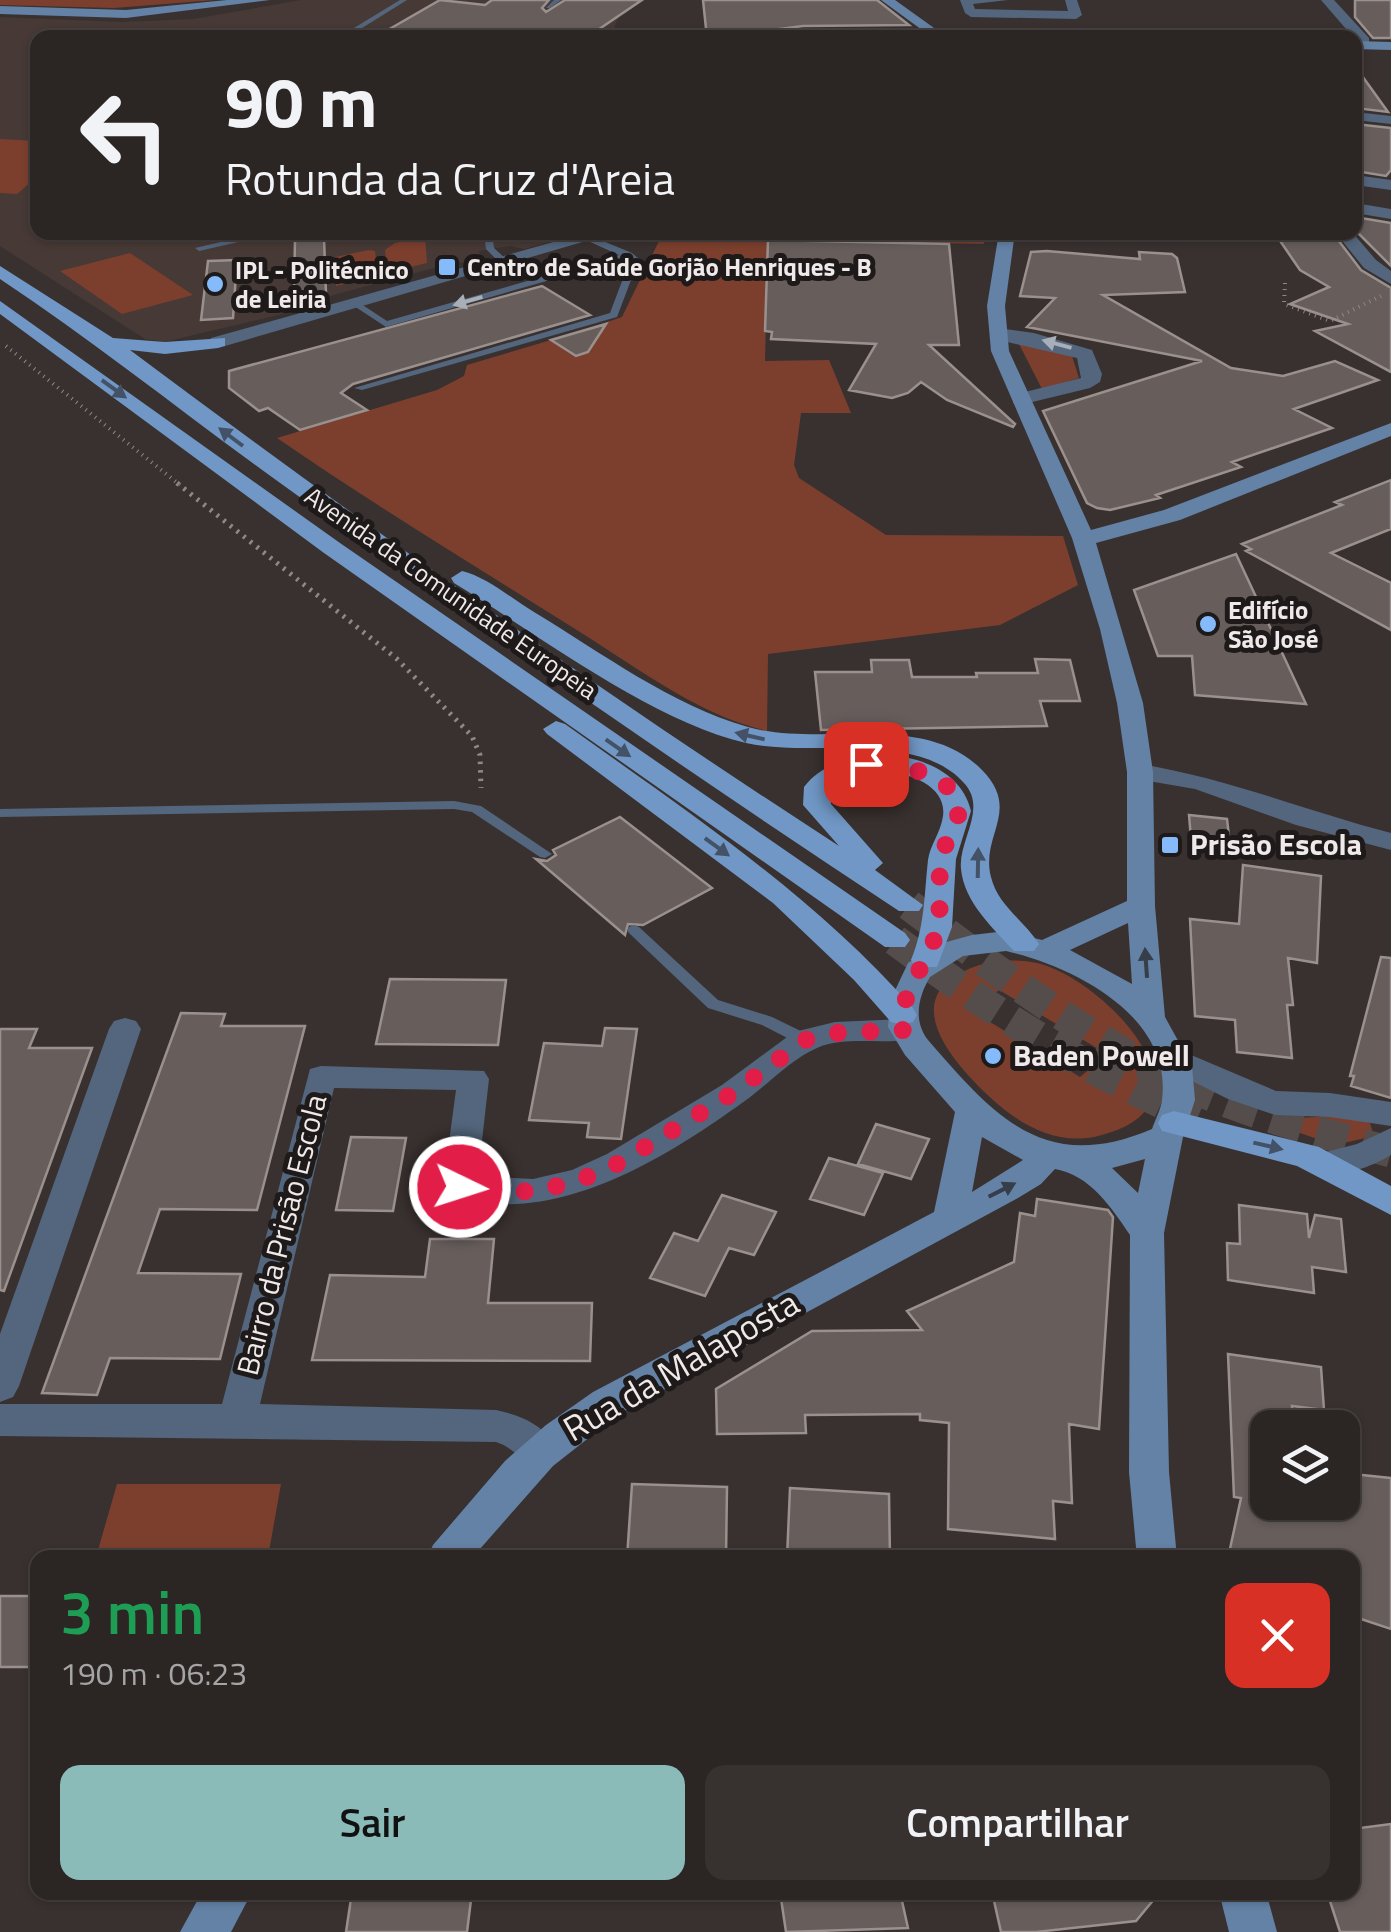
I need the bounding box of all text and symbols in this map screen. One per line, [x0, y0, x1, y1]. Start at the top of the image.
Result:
text: 90 m [225, 48, 378, 154]
icon: left [60, 70, 190, 200]
text: Rotunda da Cruz d'Areia [225, 144, 675, 212]
place label: Centro de Saúde Gorjão Henriques - B [467, 248, 872, 286]
place label: IPL - Politécnico de Leiria [235, 251, 409, 318]
marker: Centro de Saúde Gorjão Henriques - B [436, 256, 458, 278]
marker: IPL - Politécnico de Leiria [204, 273, 226, 295]
one-way arrow [452, 293, 483, 309]
one-way arrow [1041, 336, 1072, 352]
one-way arrow [101, 379, 127, 399]
one-way arrow [218, 427, 244, 447]
street label: Avenida da Comunidade Europeia [297, 477, 605, 709]
place label: Edifício São José [1228, 591, 1318, 658]
marker: Edifício São José [1197, 613, 1219, 635]
pin [824, 722, 909, 807]
one-way arrow [734, 728, 765, 743]
icon: arrive [839, 737, 894, 792]
one-way arrow [604, 738, 631, 757]
place label: Prisão Escola [1190, 821, 1362, 867]
marker: Prisão Escola [1159, 834, 1181, 856]
one-way arrow [704, 837, 730, 856]
one-way arrow [971, 847, 987, 878]
one-way arrow [1137, 947, 1153, 979]
place label: Baden Powell [1013, 1032, 1190, 1078]
marker: Baden Powell [982, 1045, 1004, 1067]
street label: Bairro da Prisão Escola [224, 1090, 338, 1380]
position arrow [408, 1135, 512, 1239]
one-way arrow [1253, 1139, 1284, 1154]
one-way arrow [988, 1181, 1017, 1198]
street label: Rua da Malaposta [552, 1276, 809, 1455]
map controls [1250, 1410, 1360, 1520]
button: layers [1250, 1410, 1360, 1520]
text: 3 min [60, 1566, 204, 1657]
button: close [1225, 1583, 1330, 1688]
text: 190 m · 06:23 [60, 1649, 247, 1697]
button: Sair [60, 1765, 685, 1880]
button: Compartilhar [705, 1765, 1330, 1880]

